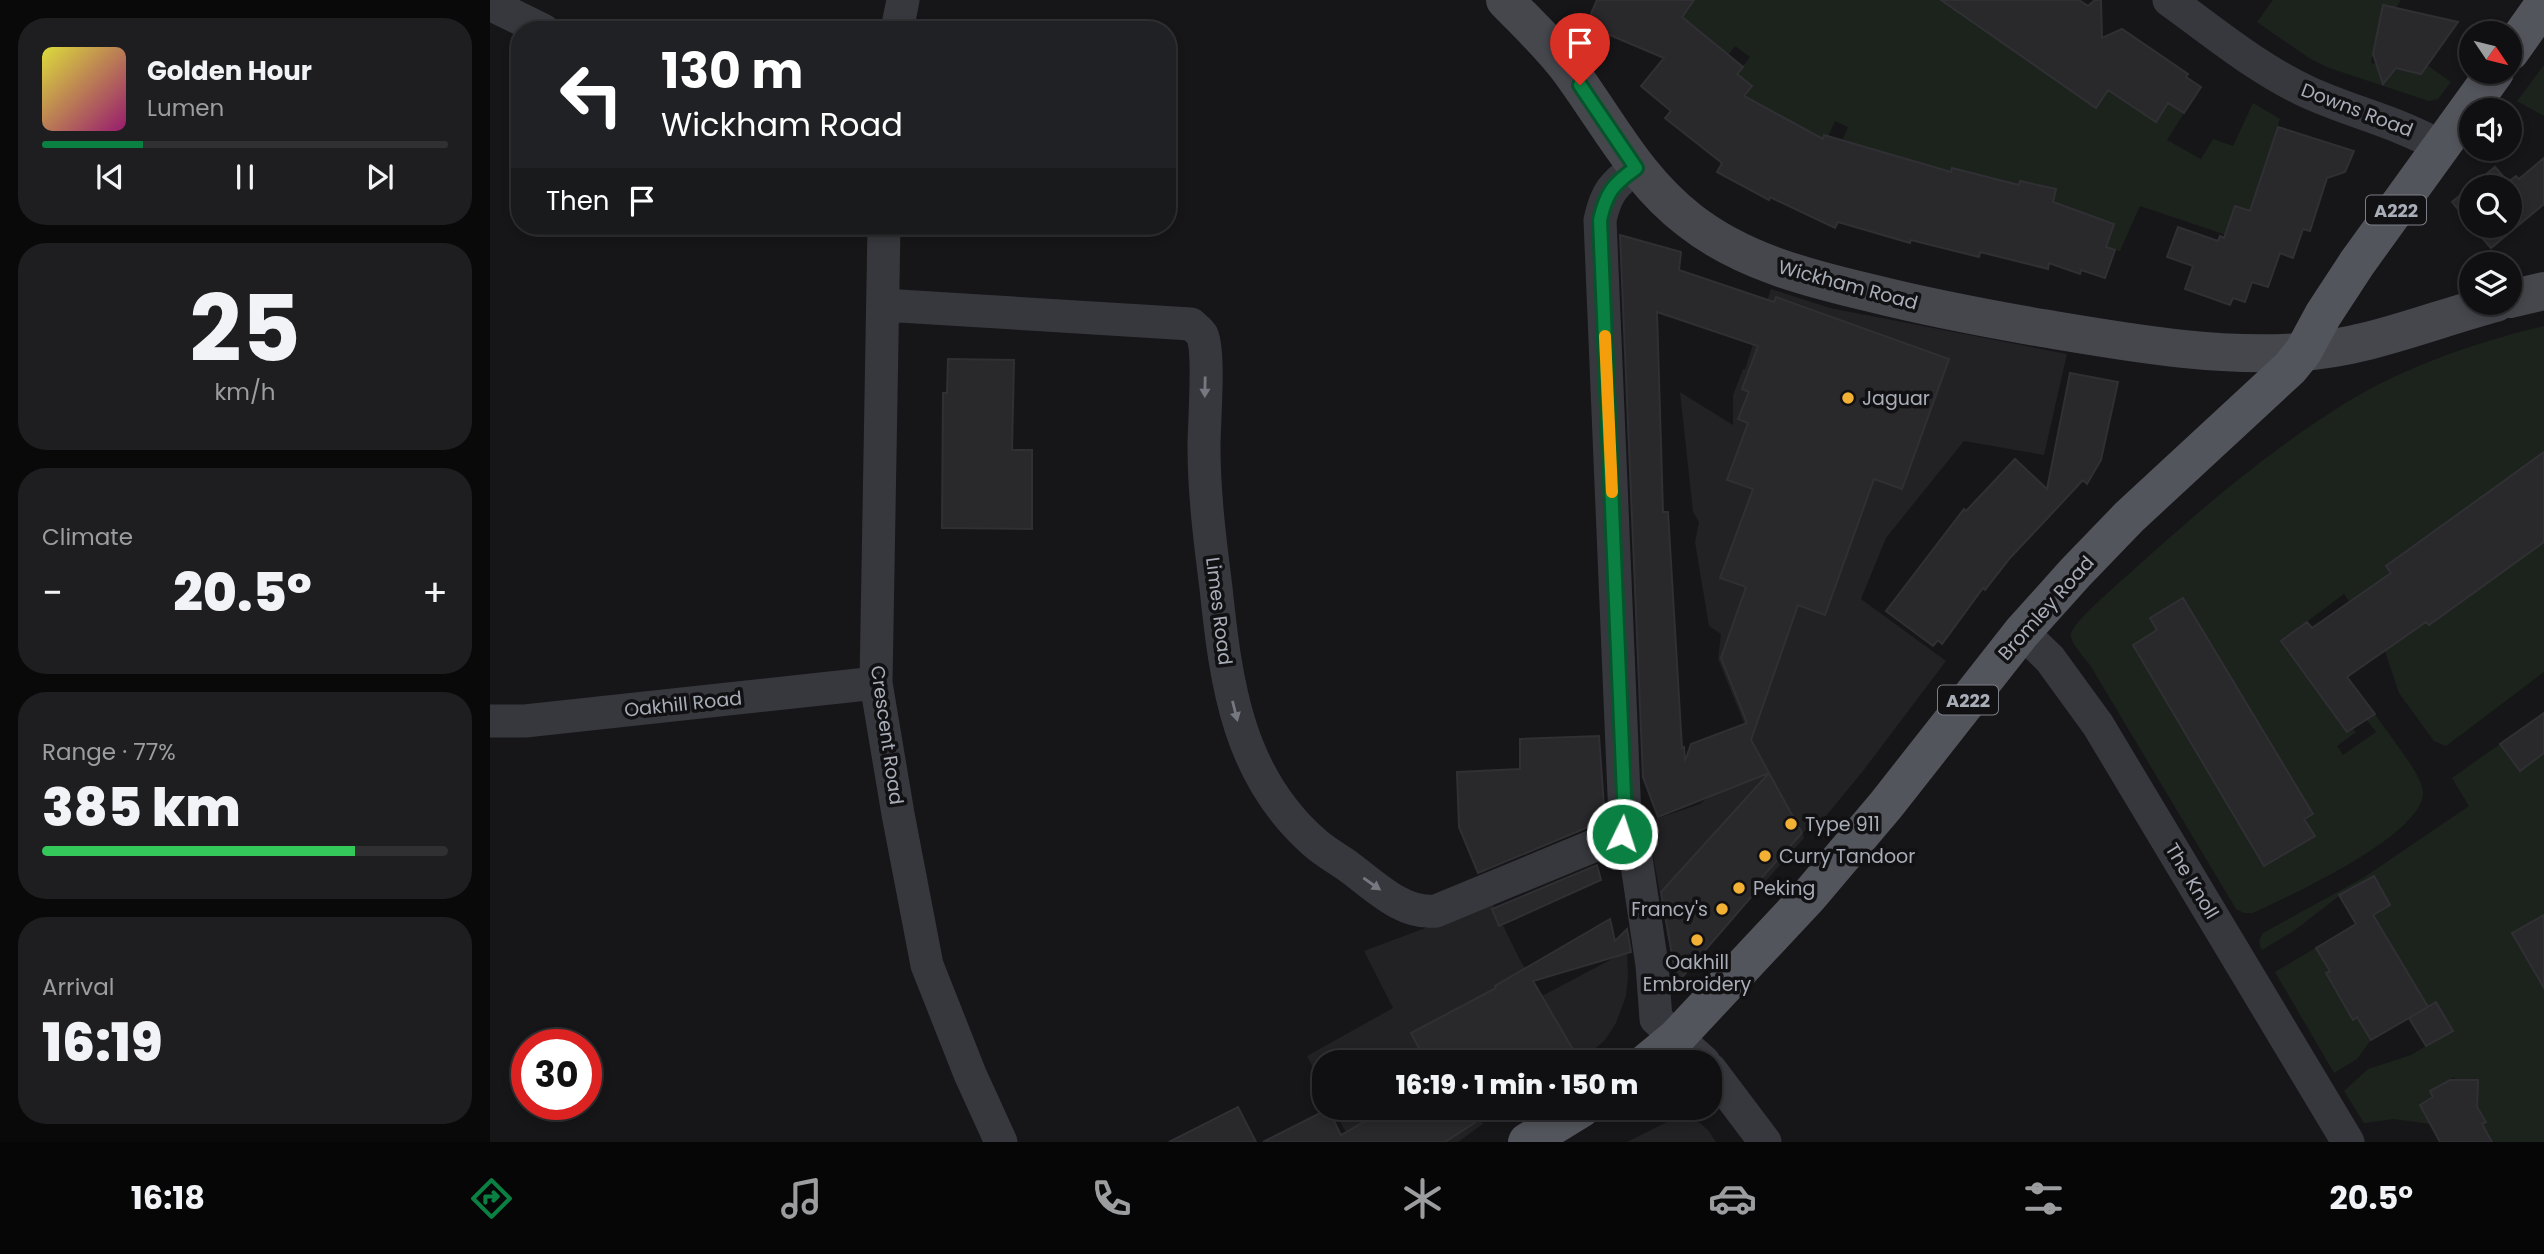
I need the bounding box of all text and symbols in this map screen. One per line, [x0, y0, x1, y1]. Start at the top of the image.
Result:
pin [1550, 13, 1610, 85]
north arrow [2459, 21, 2522, 84]
map controls [2459, 21, 2522, 315]
icon: arrive [1561, 24, 1599, 62]
text: 130 m [661, 37, 803, 105]
icon: left [546, 49, 637, 140]
text: Golden Hour [147, 53, 312, 89]
street label: Downs Road [2297, 76, 2417, 144]
text: Lumen [147, 92, 224, 124]
button: sound [2459, 98, 2522, 161]
text: Wickham Road [661, 102, 903, 147]
icon: previous [91, 158, 129, 196]
icon: pause [226, 158, 264, 196]
icon: next [361, 158, 399, 196]
button: search [2459, 175, 2522, 238]
icon: arrive [623, 182, 661, 220]
text: Then [546, 183, 609, 219]
road number: A222 [2366, 196, 2426, 224]
button: layers [2459, 252, 2522, 315]
street label: Wickham Road [1775, 253, 1921, 317]
text: 25 [189, 265, 301, 393]
text: km/h [214, 376, 276, 408]
one-way arrow [1199, 377, 1211, 399]
place label: Jaguar [1862, 385, 1930, 412]
marker: Jaguar [1840, 390, 1856, 406]
text: Climate [42, 521, 133, 553]
street label: Bromley Road [1992, 550, 2100, 666]
street label: Limes Road [1199, 555, 1239, 667]
text: 20.5° [173, 556, 312, 629]
text: − [42, 566, 63, 619]
text: + [422, 566, 448, 619]
street label: Crescent Road [864, 664, 910, 806]
street label: Oakhill Road [623, 684, 743, 724]
road number: A222 [1938, 686, 1998, 714]
one-way arrow [1230, 700, 1241, 722]
text: Range · 77% [42, 736, 176, 768]
text: 385 km [42, 771, 241, 844]
position arrow [1585, 797, 1659, 871]
place label: Type 911 [1805, 811, 1880, 838]
marker: Type 911 [1783, 816, 1799, 832]
street label: The Knoll [2159, 838, 2225, 924]
place label: Curry Tandoor [1779, 843, 1915, 870]
marker: Curry Tandoor [1757, 848, 1773, 864]
place label: Peking [1753, 875, 1815, 902]
one-way arrow [1363, 877, 1381, 891]
marker: Peking [1731, 880, 1747, 896]
place label: Francy's [1631, 896, 1708, 923]
marker: Francy's [1714, 901, 1730, 917]
marker: Oakhill Embroidery [1689, 932, 1705, 948]
place label: Oakhill Embroidery [1643, 949, 1752, 998]
text: Arrival [42, 971, 114, 1003]
text: 16:19 [42, 1006, 162, 1079]
speed limit sign: 30 [511, 1029, 602, 1120]
text: 16:19 · 1 min · 150 m [1396, 1067, 1638, 1103]
icon: directions [467, 1174, 516, 1223]
icon: music [777, 1174, 826, 1223]
icon: phone [1087, 1174, 1136, 1223]
icon: climate [1398, 1174, 1447, 1223]
icon: car [1708, 1174, 1757, 1223]
icon: filters [2019, 1174, 2068, 1223]
text: 16:18 [131, 1175, 205, 1220]
text: 20.5° [2329, 1175, 2413, 1220]

